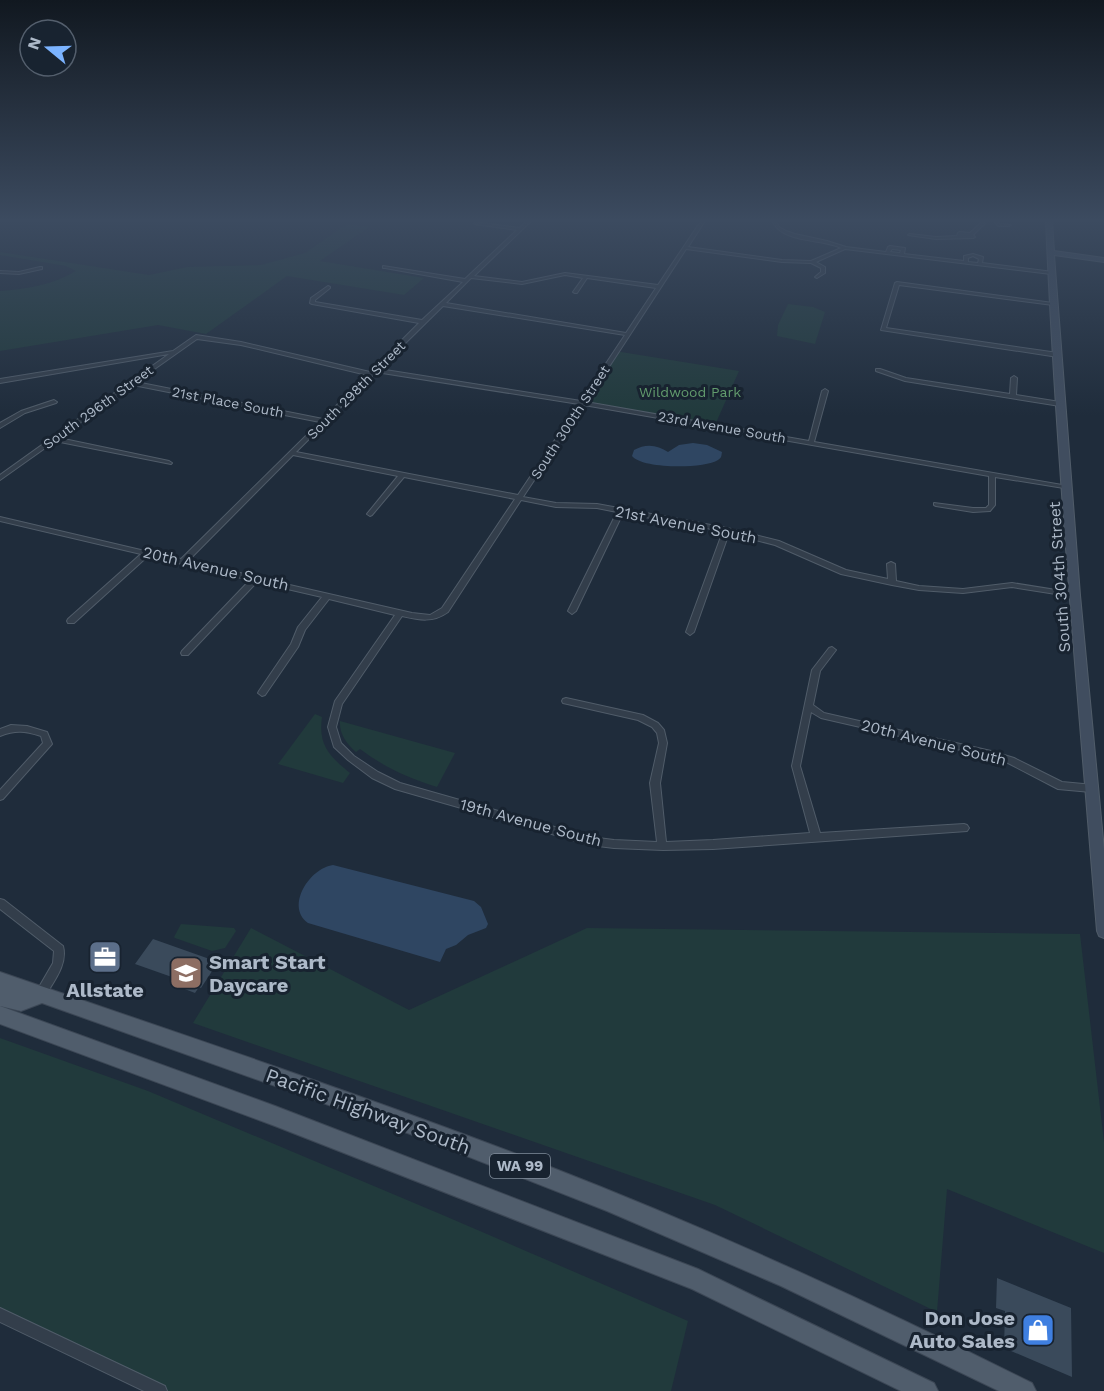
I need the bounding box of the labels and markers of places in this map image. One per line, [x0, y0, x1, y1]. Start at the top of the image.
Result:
office icon: Allstate [87, 939, 123, 975]
place label: Smart Start Daycare [209, 950, 326, 997]
school or university icon: Smart Start Daycare [168, 955, 204, 991]
place label: Allstate [66, 978, 144, 1002]
place label: Don Jose Auto Sales [910, 1306, 1015, 1353]
shop icon: Don Jose Auto Sales [1020, 1312, 1056, 1348]

